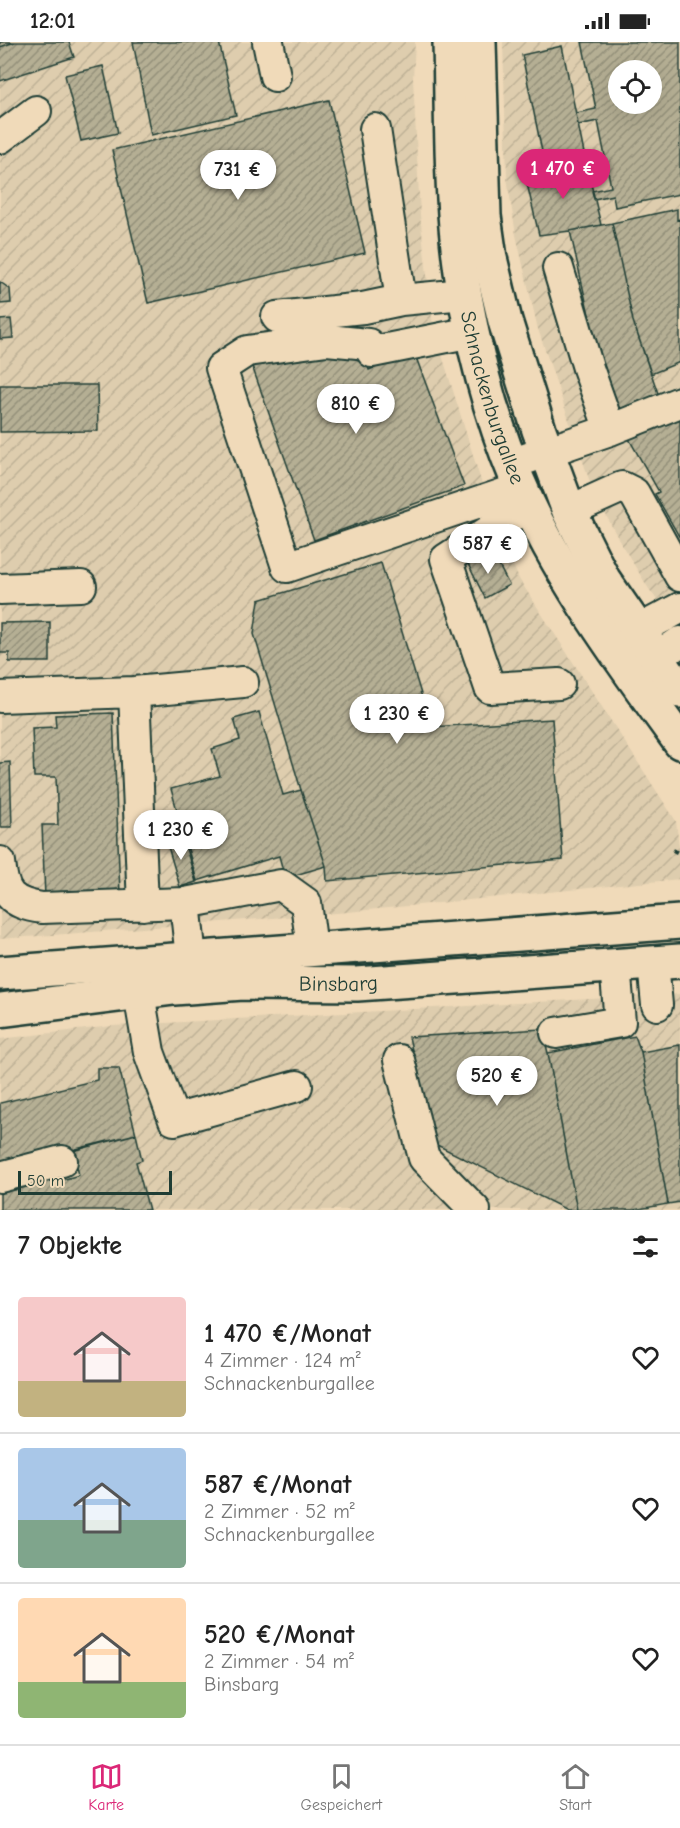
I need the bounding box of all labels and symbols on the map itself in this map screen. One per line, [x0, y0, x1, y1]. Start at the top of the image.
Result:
pin: 1 470 € [508, 149, 618, 200]
pin: 731 € [196, 150, 280, 201]
street label: Schnackenburgallee [456, 309, 530, 488]
pin: 810 € [314, 384, 398, 435]
pin: 587 € [446, 524, 530, 575]
pin: 1 230 € [342, 694, 452, 745]
pin: 1 230 € [126, 810, 236, 861]
street label: Binsbarg [299, 971, 379, 996]
pin: 520 € [455, 1056, 539, 1107]
scale bar [18, 1168, 172, 1196]

